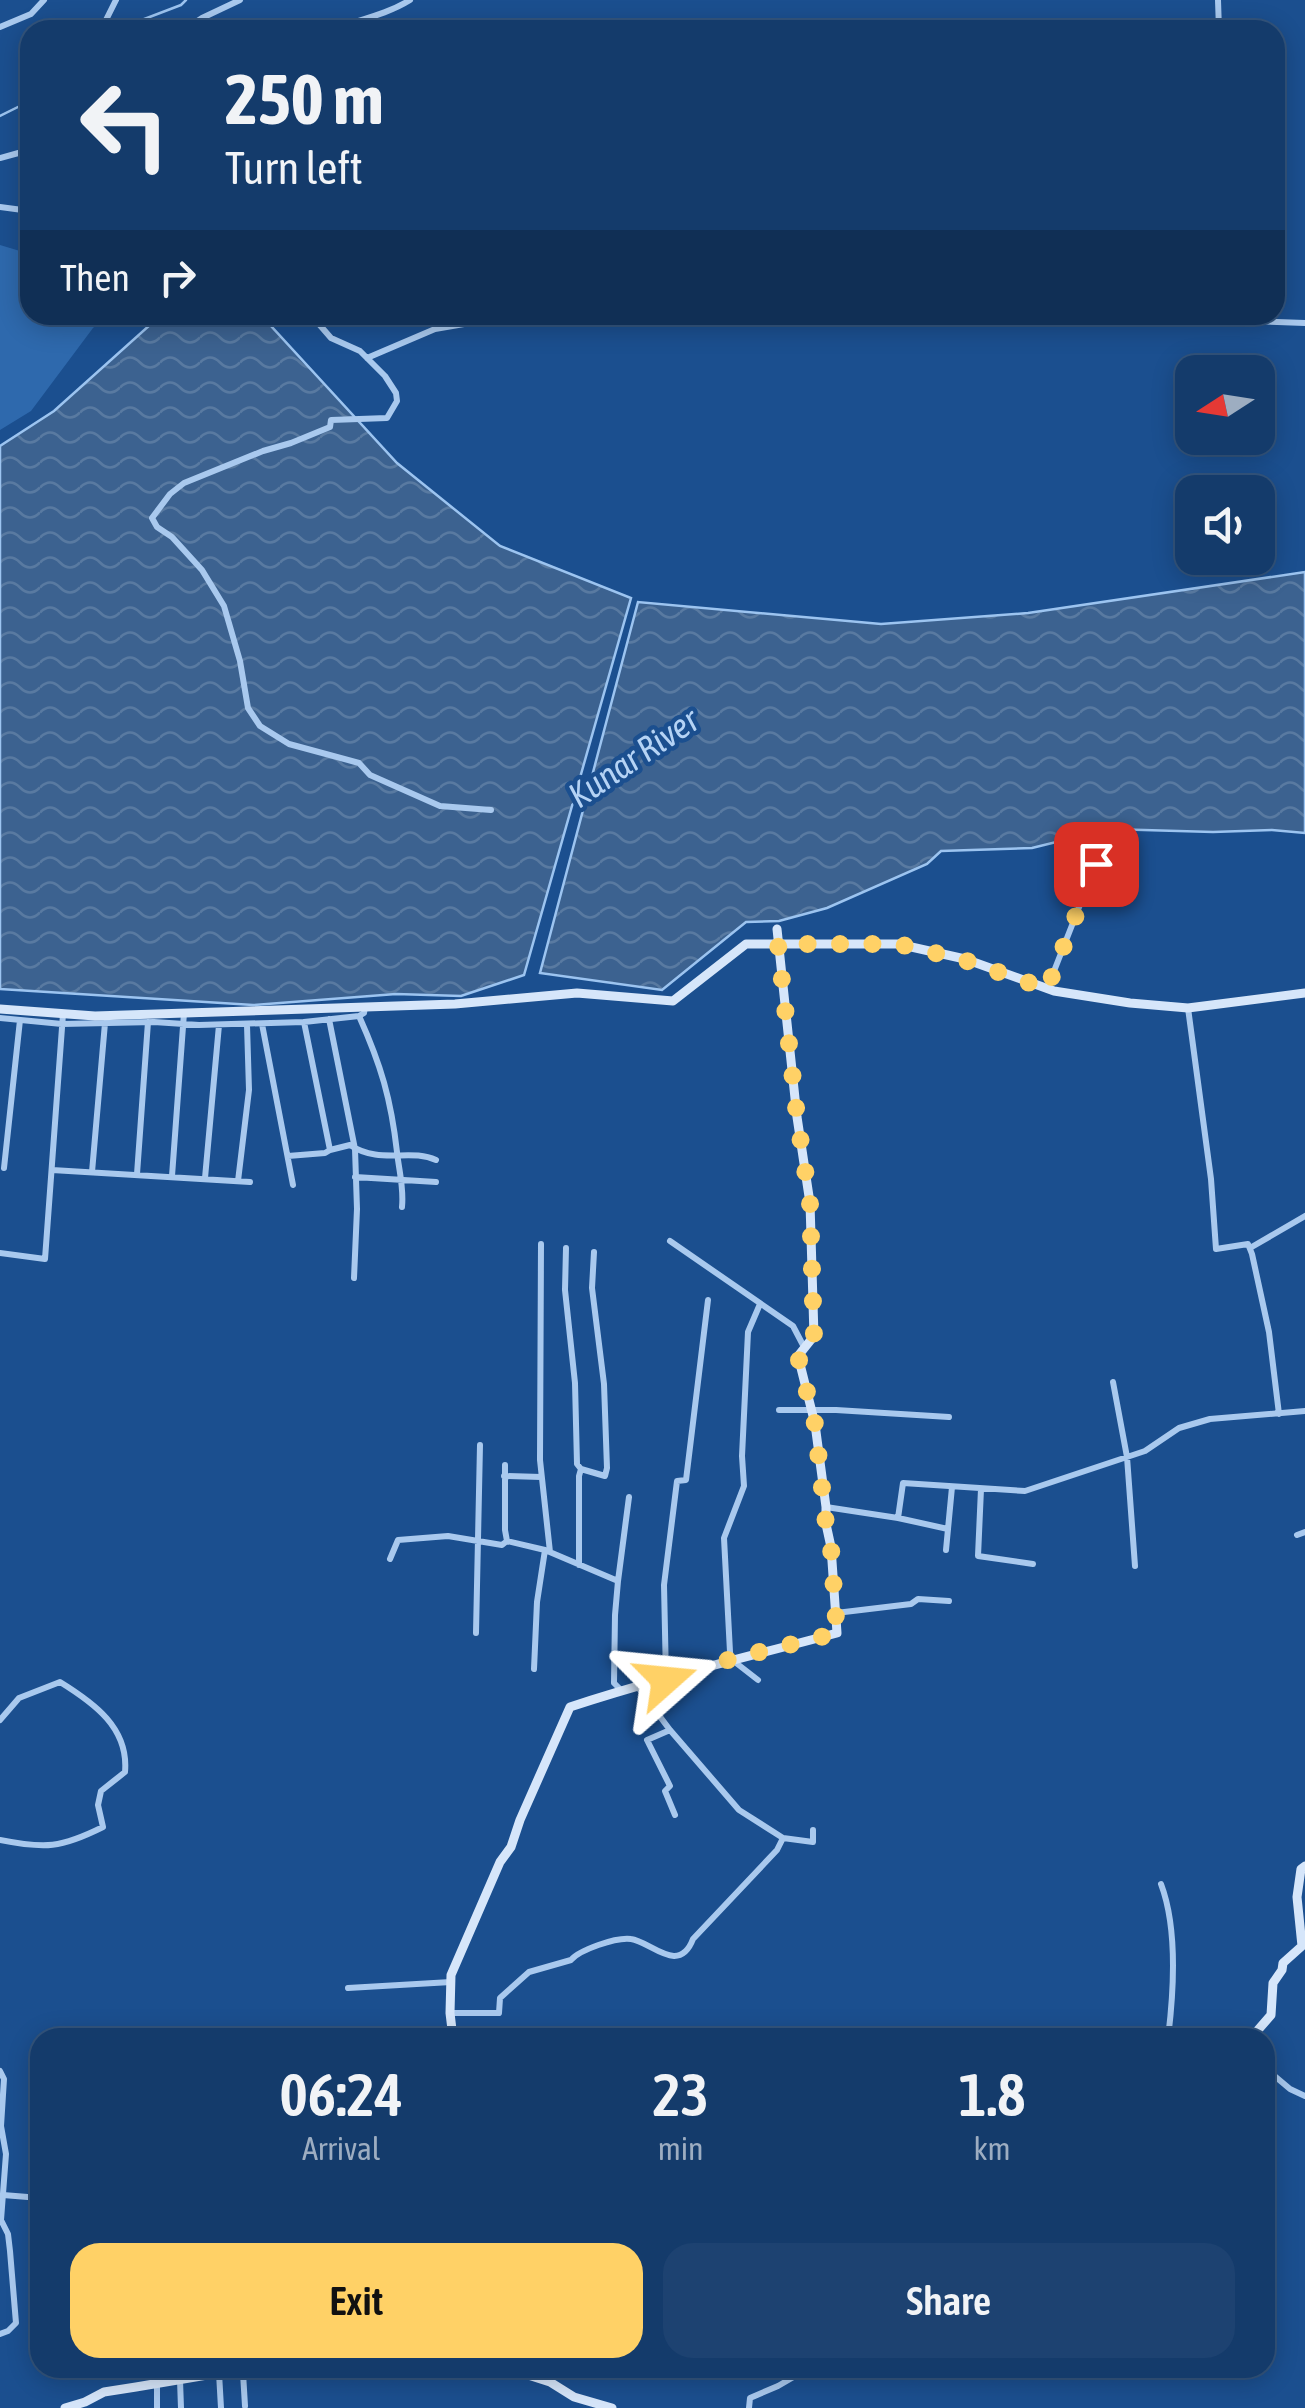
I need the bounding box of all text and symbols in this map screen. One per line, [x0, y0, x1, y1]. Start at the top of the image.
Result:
text: 250 m [225, 59, 384, 139]
icon: left [60, 60, 190, 190]
text: Turn left [225, 142, 363, 194]
icon: right [150, 250, 205, 305]
text: Then [60, 256, 130, 299]
north arrow [1175, 355, 1275, 455]
map controls [1175, 355, 1275, 575]
button: sound [1175, 475, 1275, 575]
water label: Kunar River [560, 698, 707, 815]
pin [1054, 822, 1139, 907]
icon: arrive [1069, 837, 1124, 892]
position arrow [614, 1628, 718, 1732]
text: 06:24 [280, 2060, 403, 2129]
text: 23 [652, 2060, 709, 2129]
text: 1.8 [958, 2060, 1025, 2129]
text: Arrival [302, 2130, 380, 2167]
text: min [658, 2130, 704, 2167]
text: km [973, 2130, 1011, 2167]
button: Exit [70, 2243, 643, 2358]
button: Share [663, 2243, 1235, 2358]

